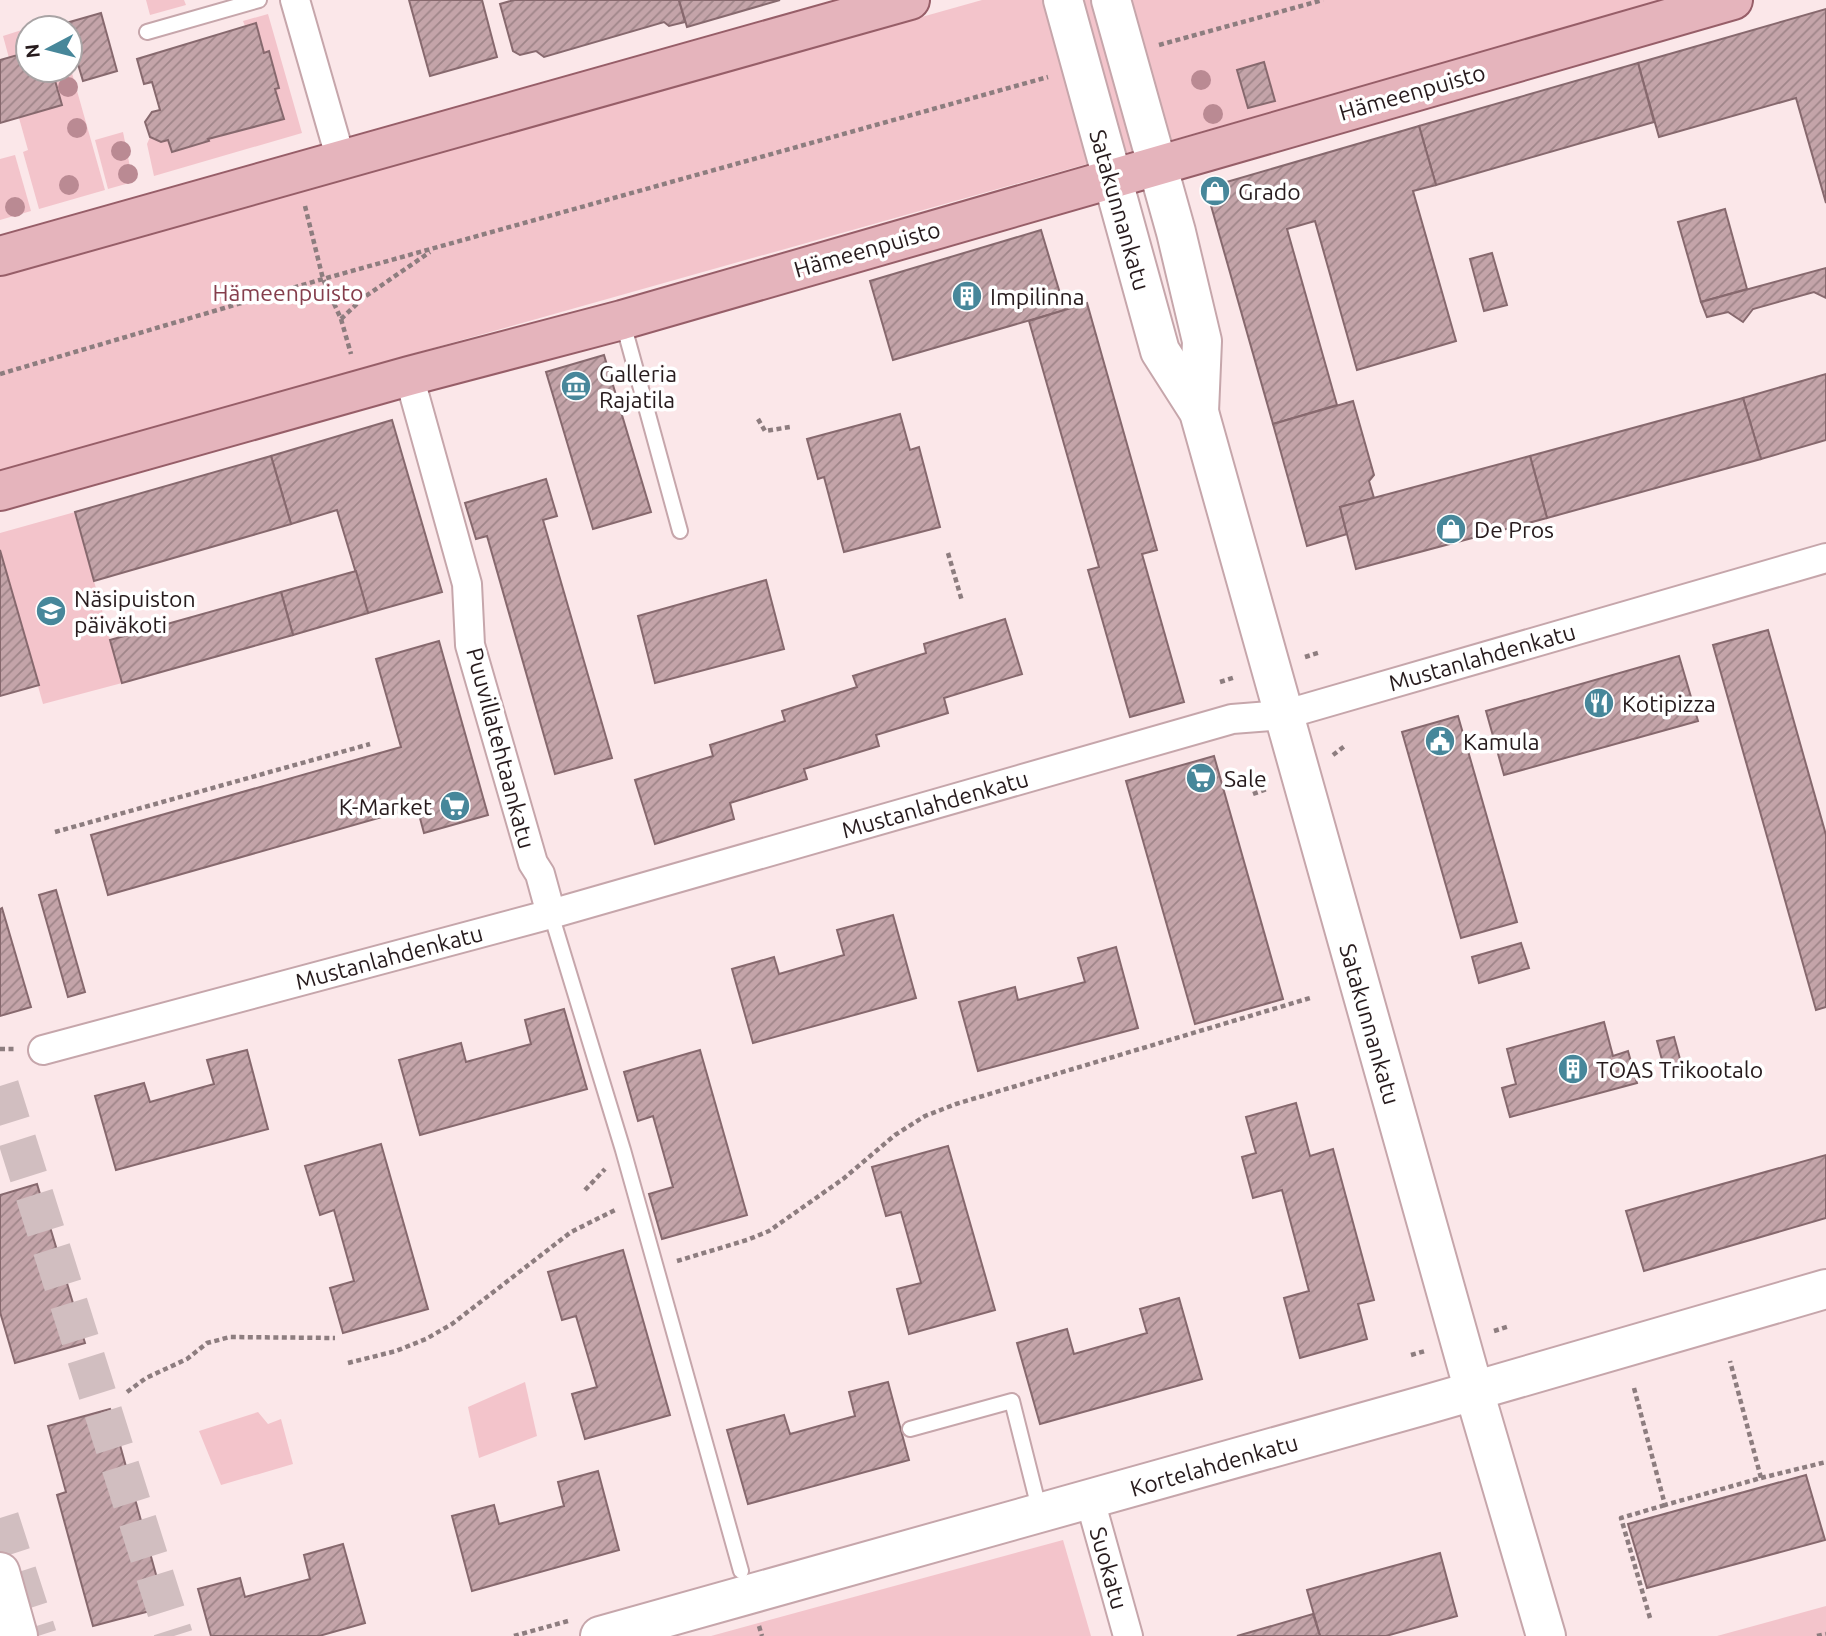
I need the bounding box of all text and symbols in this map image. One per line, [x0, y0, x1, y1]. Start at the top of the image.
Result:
north arrow [14, 14, 84, 84]
text: N [20, 43, 44, 59]
street label: Hämeenpuisto [1336, 59, 1488, 125]
street label: Satakunnankatu [1085, 127, 1155, 293]
shop icon: Grado [1198, 174, 1232, 208]
place label: Grado [1238, 179, 1301, 204]
street label: Hämeenpuisto [791, 216, 943, 282]
building icon: Impilinna [950, 279, 984, 313]
park label: Hämeenpuisto [213, 280, 363, 305]
place label: Impilinna [990, 284, 1084, 309]
place label: Galleria Rajatila [599, 361, 677, 412]
museum icon: Galleria Rajatila [559, 369, 593, 403]
shop icon: De Pros [1434, 512, 1468, 546]
place label: De Pros [1474, 517, 1554, 542]
place label: Näsipuiston päiväkoti [74, 586, 196, 637]
school or university icon: Näsipuiston päiväkoti [34, 594, 68, 628]
street label: Mustanlahdenkatu [1386, 618, 1578, 696]
street label: Puuvillatehtaankatu [462, 645, 540, 851]
restaurant icon: Kotipizza [1582, 686, 1616, 720]
place label: Kotipizza [1622, 691, 1716, 716]
public building icon: Kamula [1423, 724, 1457, 758]
place label: Kamula [1463, 729, 1540, 754]
supermarket icon: Sale [1184, 761, 1218, 795]
street label: Mustanlahdenkatu [839, 765, 1031, 843]
place label: Sale [1224, 766, 1267, 791]
supermarket icon: K-Market [438, 789, 472, 823]
place label: K-Market [339, 794, 432, 819]
street label: Mustanlahdenkatu [293, 920, 485, 994]
street label: Satakunnankatu [1335, 941, 1405, 1107]
building icon: TOAS Trikootalo [1556, 1052, 1590, 1086]
place label: TOAS Trikootalo [1596, 1057, 1763, 1082]
street label: Kortelahdenkatu [1127, 1429, 1301, 1501]
street label: Suokatu [1085, 1524, 1133, 1612]

